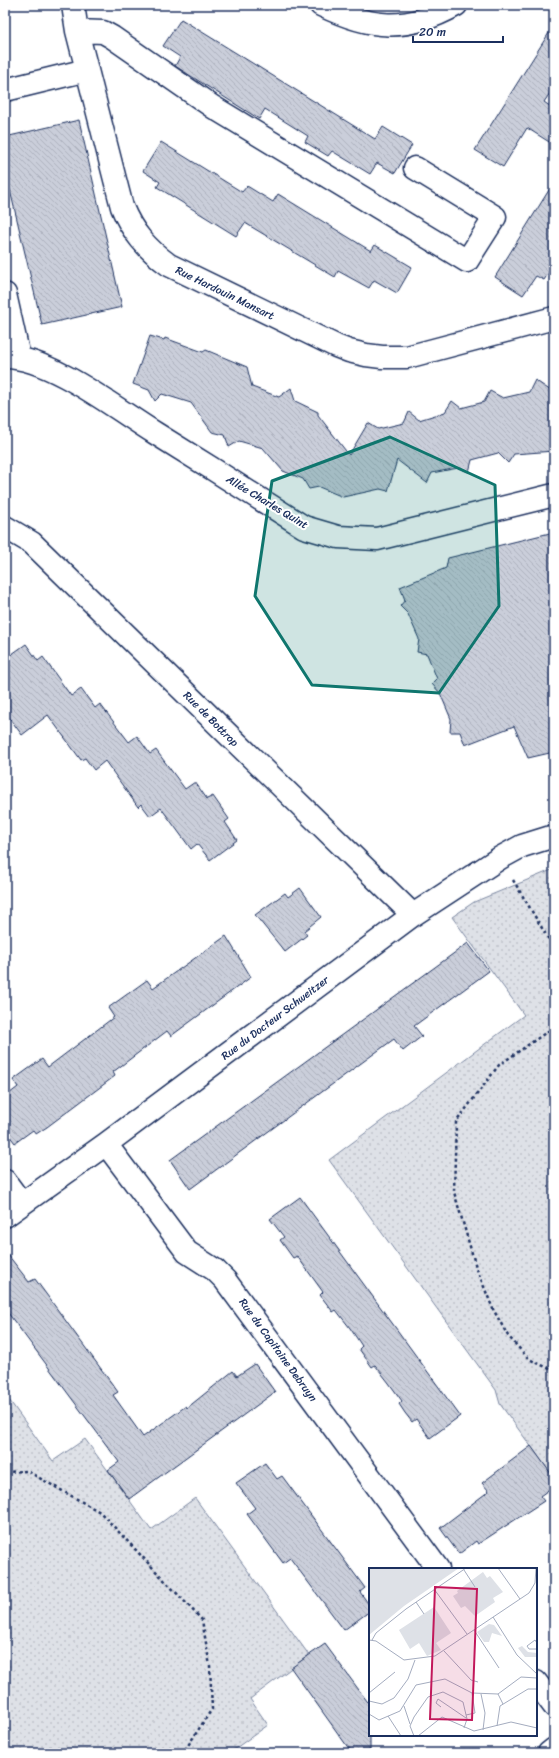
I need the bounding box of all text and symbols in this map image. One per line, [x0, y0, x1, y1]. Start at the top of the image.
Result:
scale bar [413, 18, 503, 44]
text: 20 m [419, 21, 446, 43]
street label: Rue Hardouin Mansart [172, 261, 278, 325]
street label: Allée Charles Quint [221, 469, 312, 534]
street label: Rue de Bottrop [179, 687, 244, 752]
street label: Rue du Docteur Schweitzer [217, 970, 334, 1065]
street label: Rue du Capitaine Debruyn [234, 1294, 322, 1406]
inset map [369, 1568, 537, 1736]

